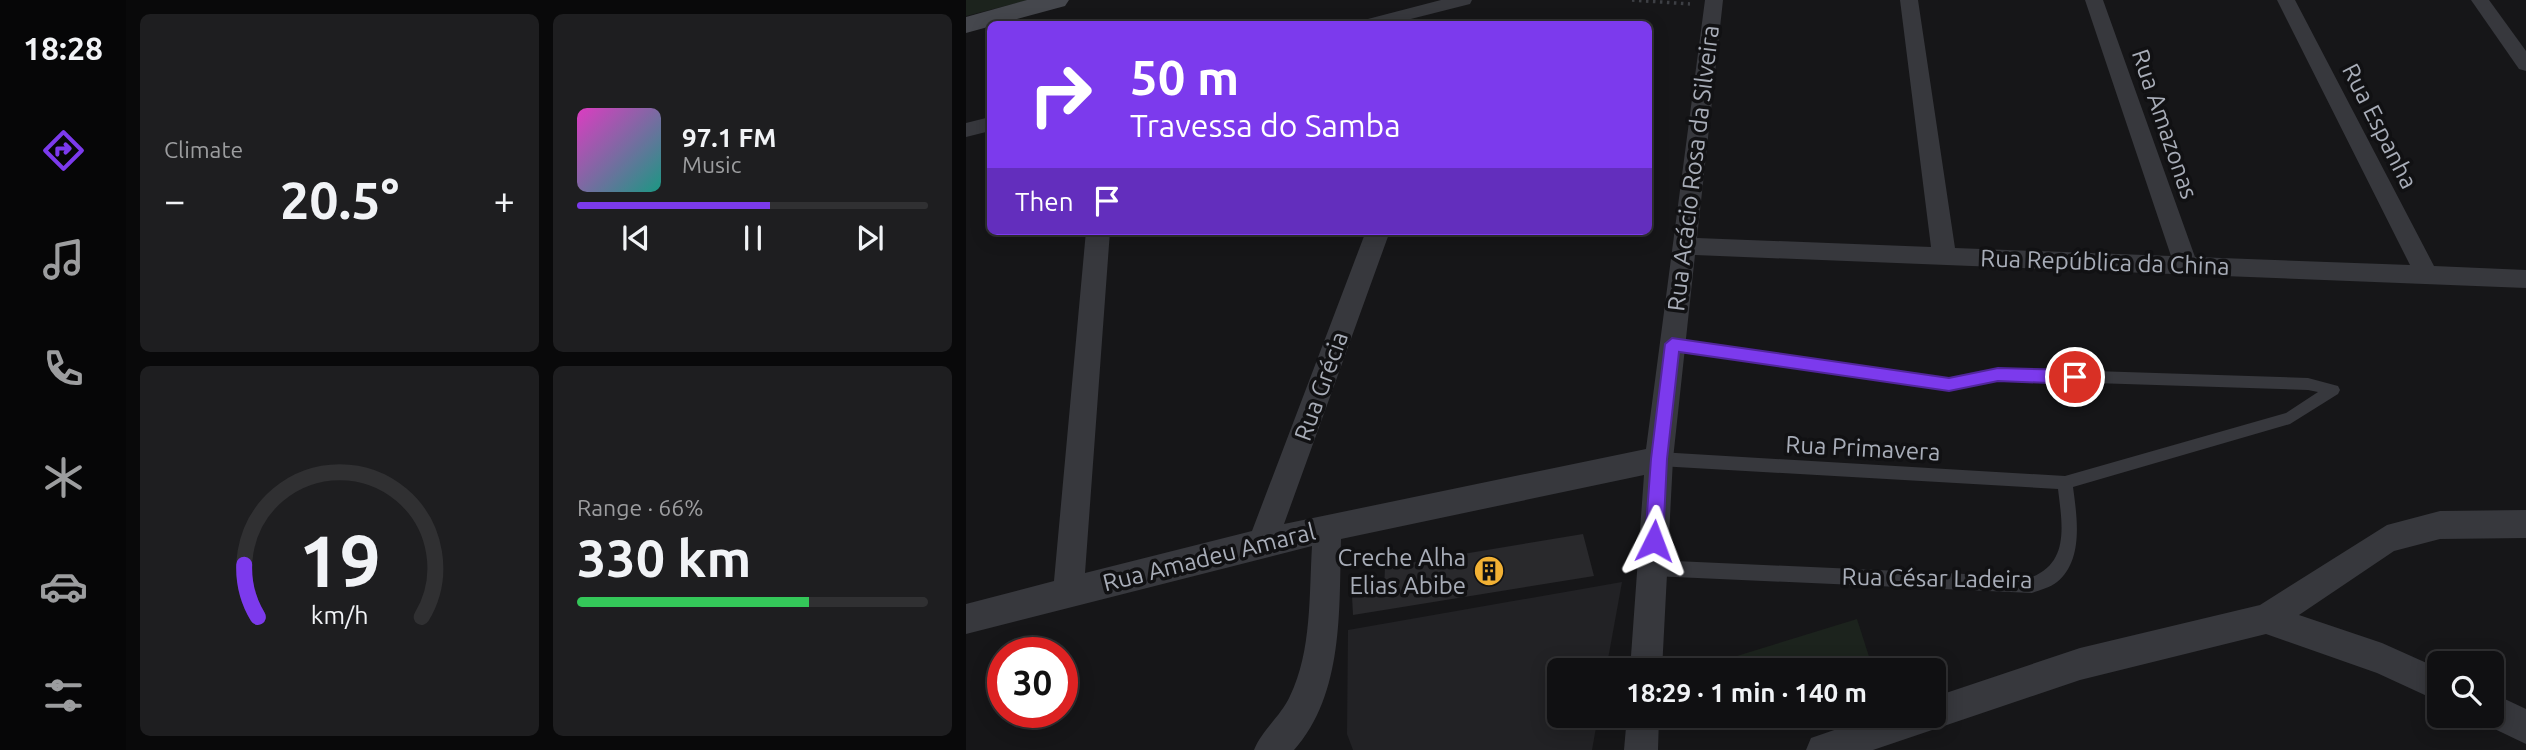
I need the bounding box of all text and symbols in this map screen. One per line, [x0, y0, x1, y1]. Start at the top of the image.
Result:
street label: Rua Acácio Rosa da Silveira [1662, 23, 1724, 313]
text: 18:28 [23, 30, 103, 66]
street label: Rua Amazonas [2127, 46, 2203, 202]
icon: right [1015, 49, 1106, 140]
text: 50 m [1130, 49, 1239, 104]
street label: Rua Espanha [2337, 59, 2423, 193]
text: Travessa do Samba [1130, 107, 1401, 143]
text: 97.1 FM [682, 123, 776, 152]
icon: directions [39, 126, 88, 175]
text: Climate [164, 137, 243, 162]
text: Music [682, 152, 741, 177]
text: 20.5° [280, 171, 399, 229]
text: − [164, 179, 185, 221]
text: + [494, 179, 515, 221]
icon: arrive [1088, 182, 1126, 220]
text: Then [1015, 187, 1074, 216]
icon: previous [617, 219, 655, 257]
icon: pause [734, 219, 772, 257]
icon: next [851, 219, 889, 257]
icon: music [39, 235, 88, 284]
street label: Rua República da China [1980, 244, 2230, 280]
street label: Rua Grécia [1289, 328, 1353, 444]
icon: phone [39, 344, 88, 393]
pin [2045, 347, 2105, 407]
icon: arrive [2056, 358, 2094, 396]
street label: Rua Primavera [1785, 430, 1941, 466]
icon: climate [39, 453, 88, 502]
text: Range · 66% [577, 495, 704, 520]
position arrow [1617, 504, 1691, 578]
street label: Rua Amadeu Amaral [1100, 518, 1318, 596]
text: 19 [298, 519, 381, 601]
text: 330 km [577, 529, 751, 587]
place label: Creche Alha Elias Abibe [1337, 544, 1466, 599]
building icon: Creche Alha Elias Abibe [1472, 554, 1506, 588]
icon: car [39, 562, 88, 611]
street label: Rua César Ladeira [1841, 563, 2033, 593]
text: km/h [311, 601, 368, 629]
speed limit sign: 30 [987, 637, 1078, 728]
map controls [2427, 651, 2504, 728]
button: search [2427, 651, 2504, 728]
icon: filters [39, 671, 88, 720]
text: 18:29 · 1 min · 140 m [1626, 678, 1867, 707]

